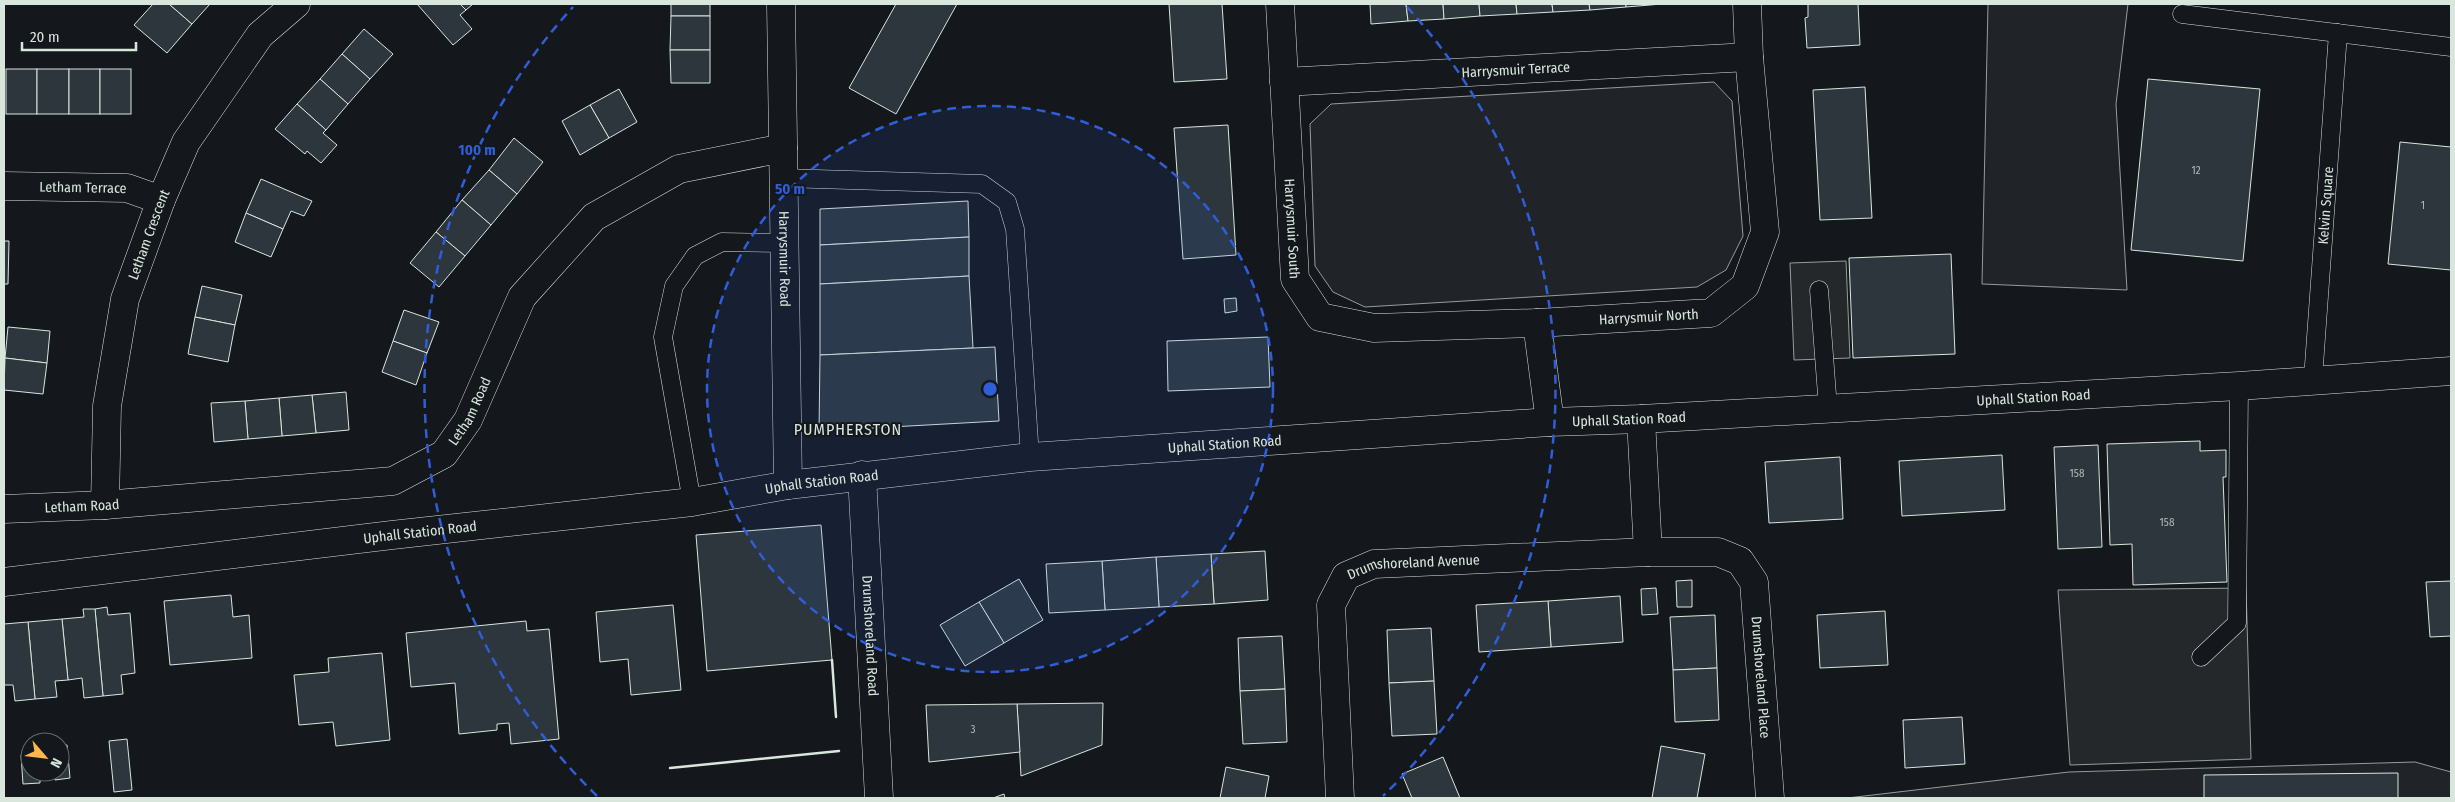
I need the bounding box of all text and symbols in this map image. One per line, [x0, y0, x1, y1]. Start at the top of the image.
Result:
scale bar [22, 20, 136, 52]
text: 20 m [30, 28, 60, 46]
street label: Harrysmuir Terrace [1461, 59, 1570, 81]
text: 100 m [458, 141, 496, 159]
house number: 12 [2191, 164, 2201, 177]
street label: Kelvin Square [2315, 166, 2337, 245]
street label: Harrysmuir South [1281, 178, 1303, 279]
street label: Letham Terrace [39, 179, 127, 197]
text: 50 m [775, 180, 805, 198]
street label: Letham Crescent [125, 187, 174, 282]
house number: 1 [2421, 199, 2425, 212]
street label: Harrysmuir Road [775, 211, 793, 307]
street label: Harrysmuir North [1598, 306, 1699, 328]
street label: Letham Road [445, 375, 495, 449]
centre of rings [981, 380, 999, 398]
street label: Uphall Station Road [1976, 386, 2091, 409]
street label: Uphall Station Road [1572, 409, 1686, 430]
district label: PUMPHERSTON [794, 420, 902, 439]
street label: Uphall Station Road [1167, 432, 1282, 457]
street label: Uphall Station Road [764, 467, 879, 498]
house number: 158 [2070, 467, 2085, 480]
street label: Letham Road [44, 496, 120, 516]
house number: 158 [2160, 516, 2175, 529]
street label: Uphall Station Road [362, 518, 478, 547]
street label: Drumshoreland Avenue [1345, 551, 1480, 583]
street label: Drumshoreland Road [858, 575, 882, 697]
street label: Drumshoreland Place [1748, 616, 1774, 739]
house number: 3 [971, 723, 976, 736]
north arrow [20, 732, 70, 782]
text: N [47, 755, 66, 771]

